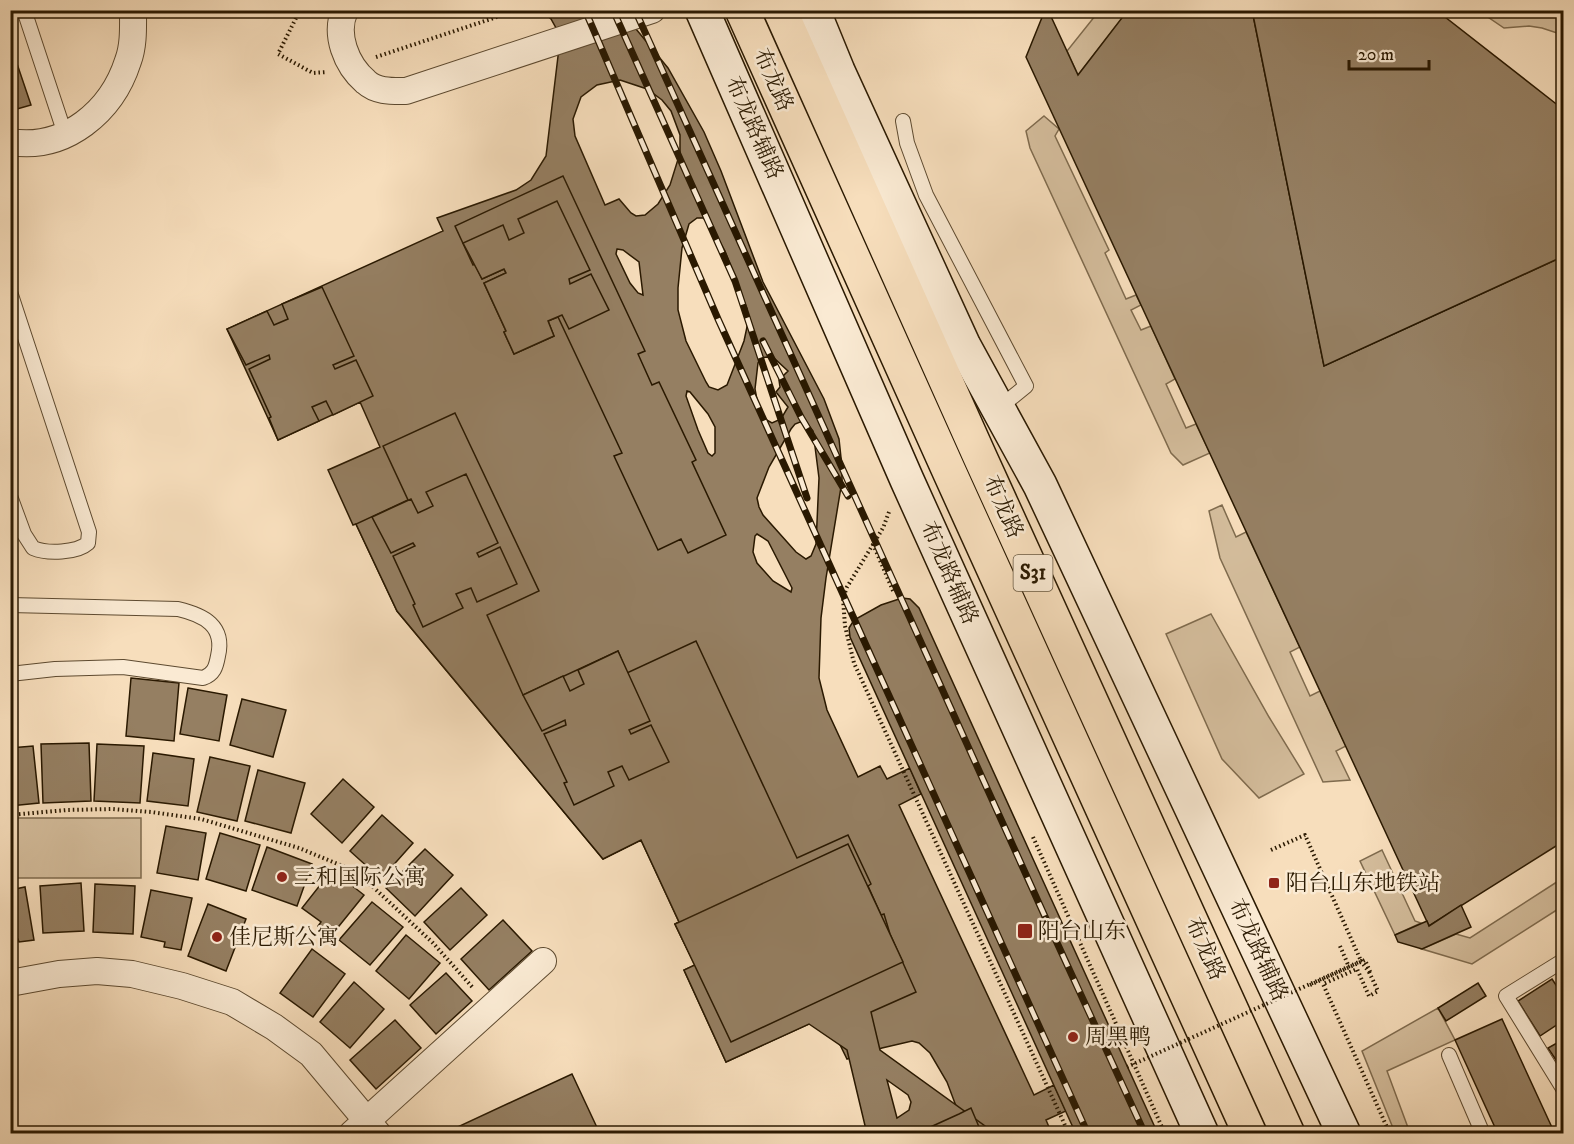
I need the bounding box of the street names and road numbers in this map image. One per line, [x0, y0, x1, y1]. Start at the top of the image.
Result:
street label: 布龙路 [747, 44, 799, 116]
street label: 布龙路辅路 [719, 72, 789, 184]
street label: 布龙路 [977, 471, 1029, 543]
street label: 布龙路辅路 [914, 517, 984, 629]
road number: S31 [1014, 555, 1052, 591]
street label: 布龙路辅路 [1223, 894, 1293, 1006]
street label: 布龙路 [1179, 913, 1231, 985]

